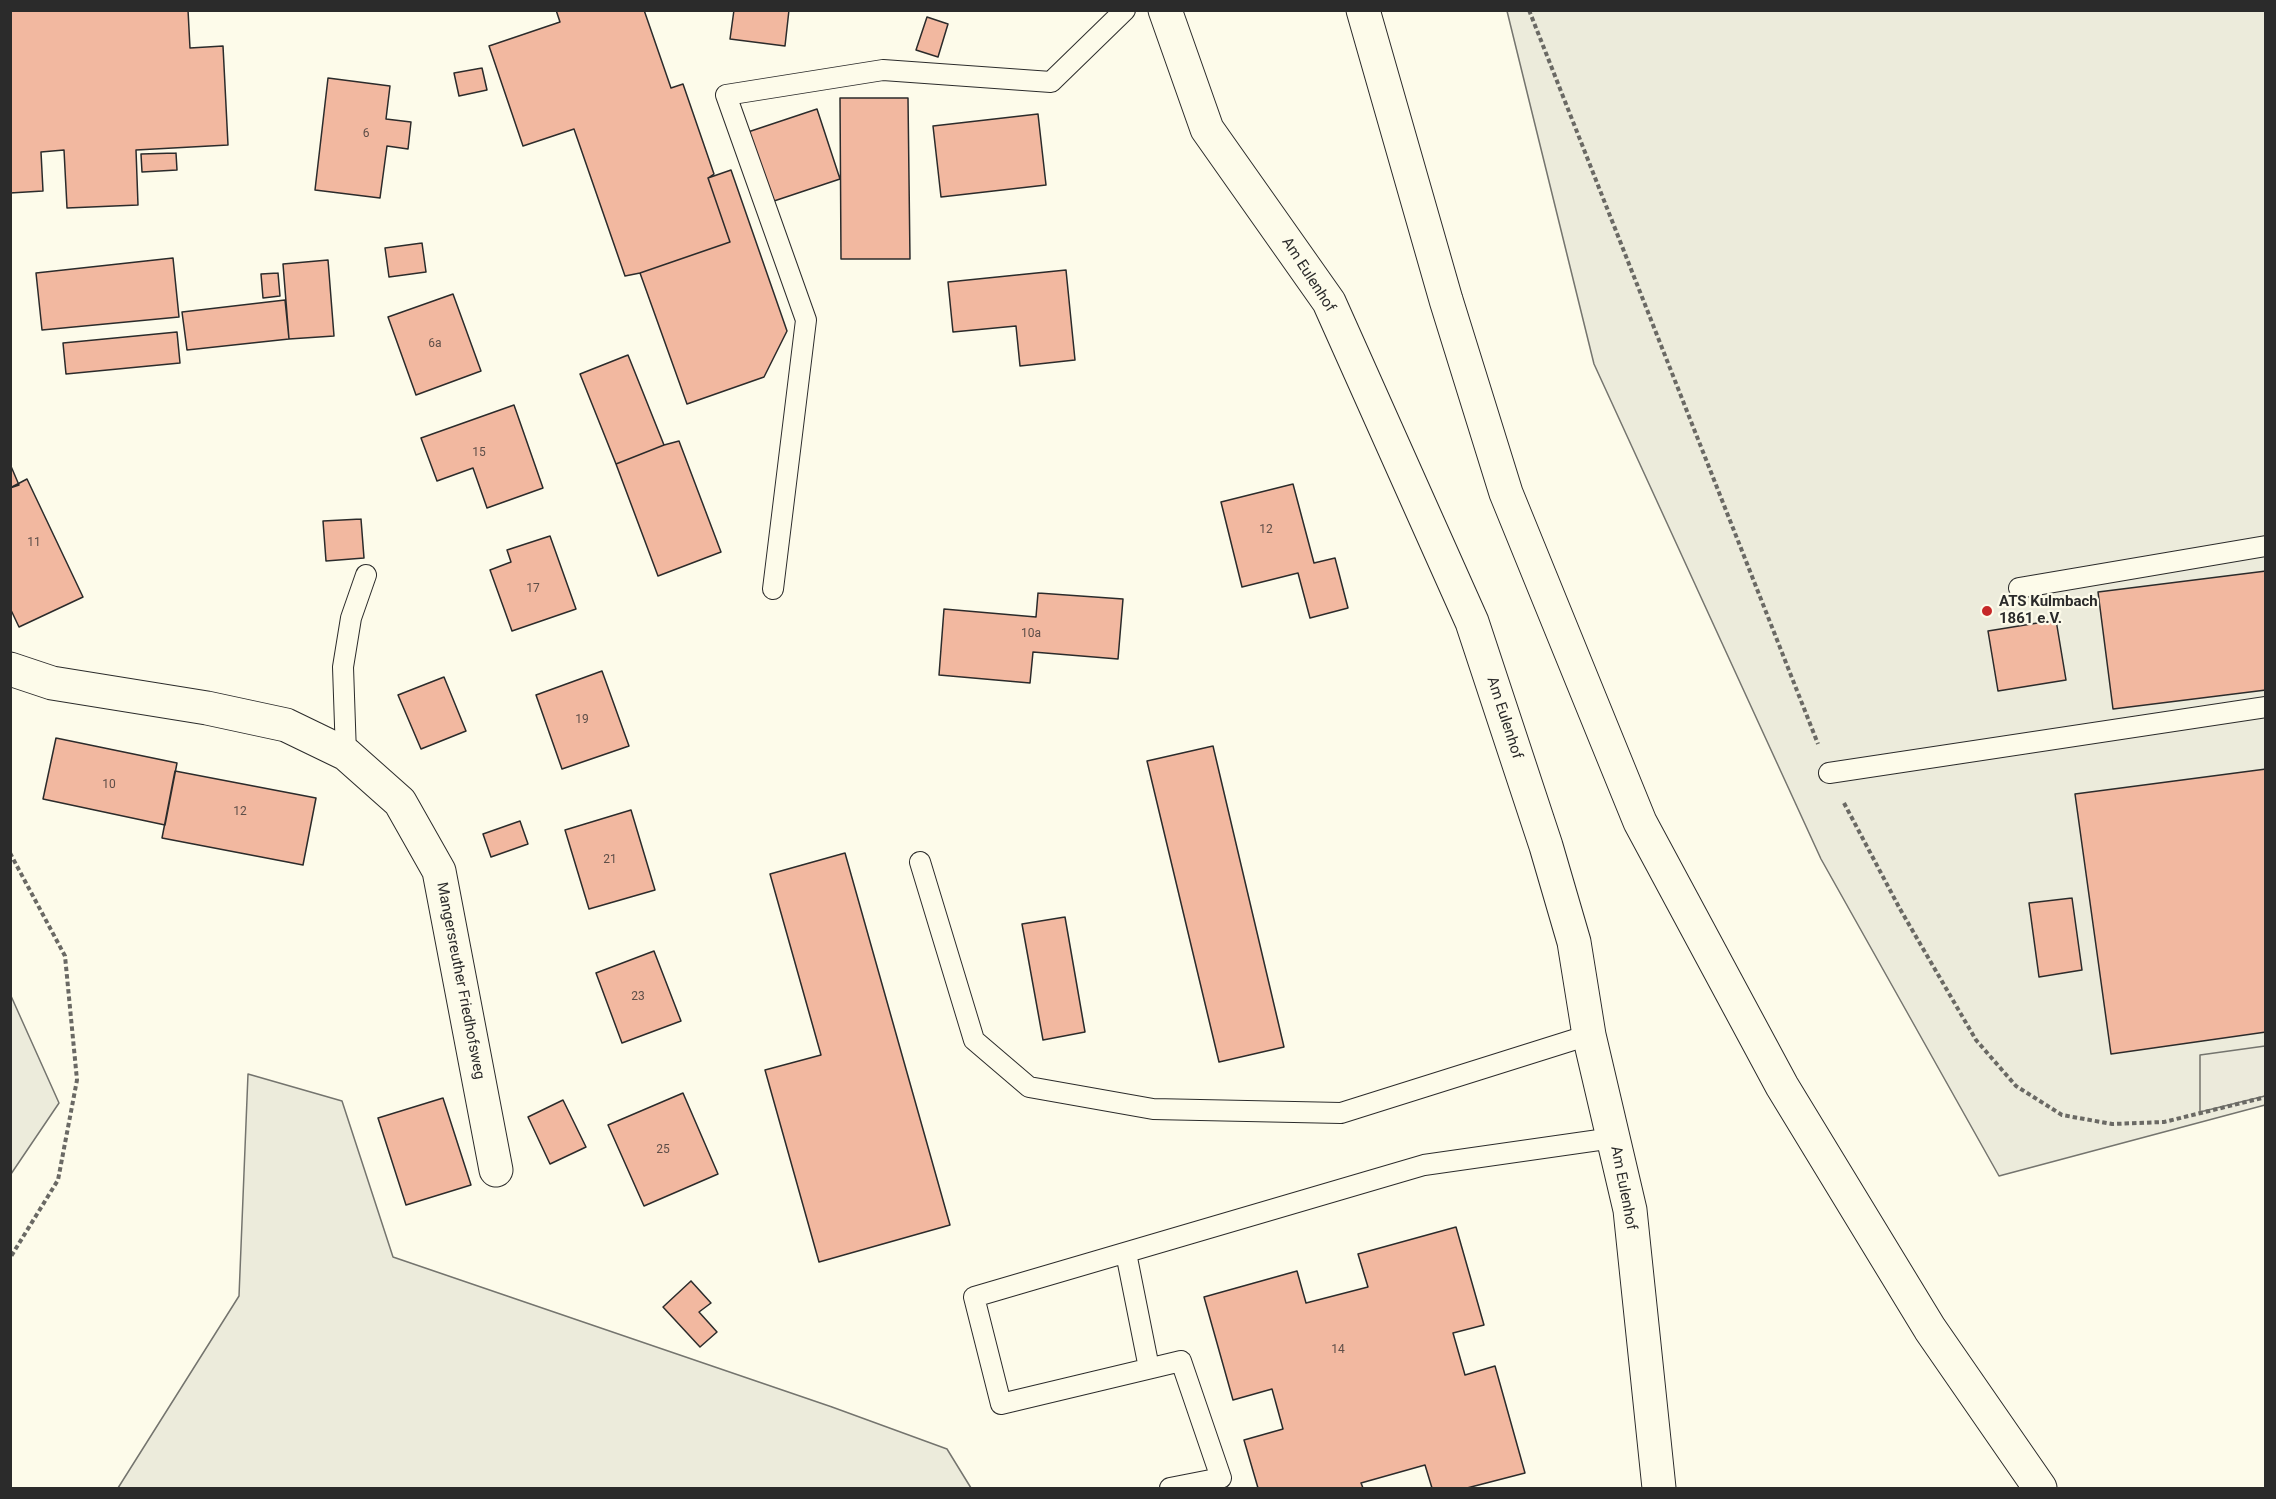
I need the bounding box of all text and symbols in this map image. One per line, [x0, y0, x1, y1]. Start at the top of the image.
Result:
house number: 6 [363, 127, 369, 141]
street label: Am Eulenhof [1277, 234, 1339, 316]
house number: 6a [428, 337, 442, 351]
house number: 15 [472, 446, 486, 460]
house number: 12 [1259, 523, 1273, 537]
house number: 11 [27, 536, 41, 550]
house number: 17 [526, 582, 540, 596]
place label: ATS Kulmbach 1861 e.V. [1999, 593, 2098, 628]
marker: ATS Kulmbach 1861 e.V. [1980, 604, 1994, 618]
house number: 10a [1021, 627, 1041, 641]
street label: Am Eulenhof [1482, 675, 1526, 761]
house number: 19 [575, 713, 589, 727]
house number: 10 [102, 778, 116, 792]
house number: 12 [233, 805, 247, 819]
house number: 21 [603, 853, 617, 867]
street label: Mangersreuther Friedhofsweg [432, 881, 488, 1081]
house number: 23 [631, 990, 645, 1004]
house number: 25 [656, 1143, 670, 1157]
street label: Am Eulenhof [1606, 1144, 1640, 1232]
house number: 14 [1331, 1343, 1345, 1357]

